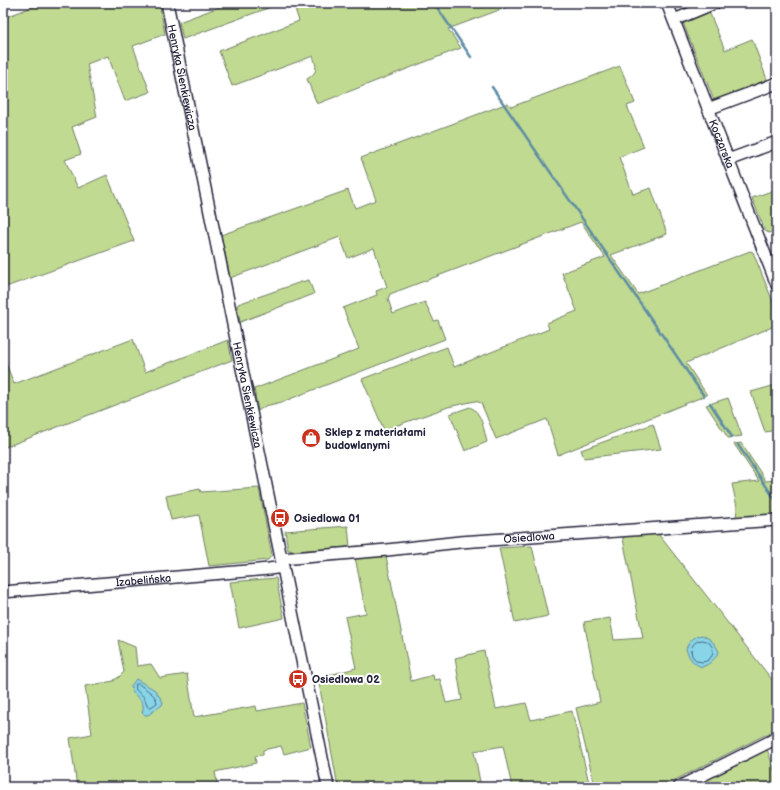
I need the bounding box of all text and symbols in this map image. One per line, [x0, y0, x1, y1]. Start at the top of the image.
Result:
street label: Henryka Sienkiewicza [165, 23, 200, 132]
street label: Koczarska [706, 117, 737, 170]
street label: Henryka Sienkiewicza [230, 341, 265, 449]
place label: Sklep z materiałami budowlanymi [325, 426, 426, 452]
shop icon: Sklep z materiałami budowlanymi [300, 427, 322, 449]
bus stop icon: Osiedlowa 01 [269, 507, 291, 529]
place label: Osiedlowa 01 [294, 512, 360, 525]
street label: Osiedlowa [503, 529, 555, 545]
street label: Izabelińska [115, 571, 172, 589]
bus stop icon: Osiedlowa 02 [287, 668, 309, 690]
place label: Osiedlowa 02 [312, 673, 380, 686]

